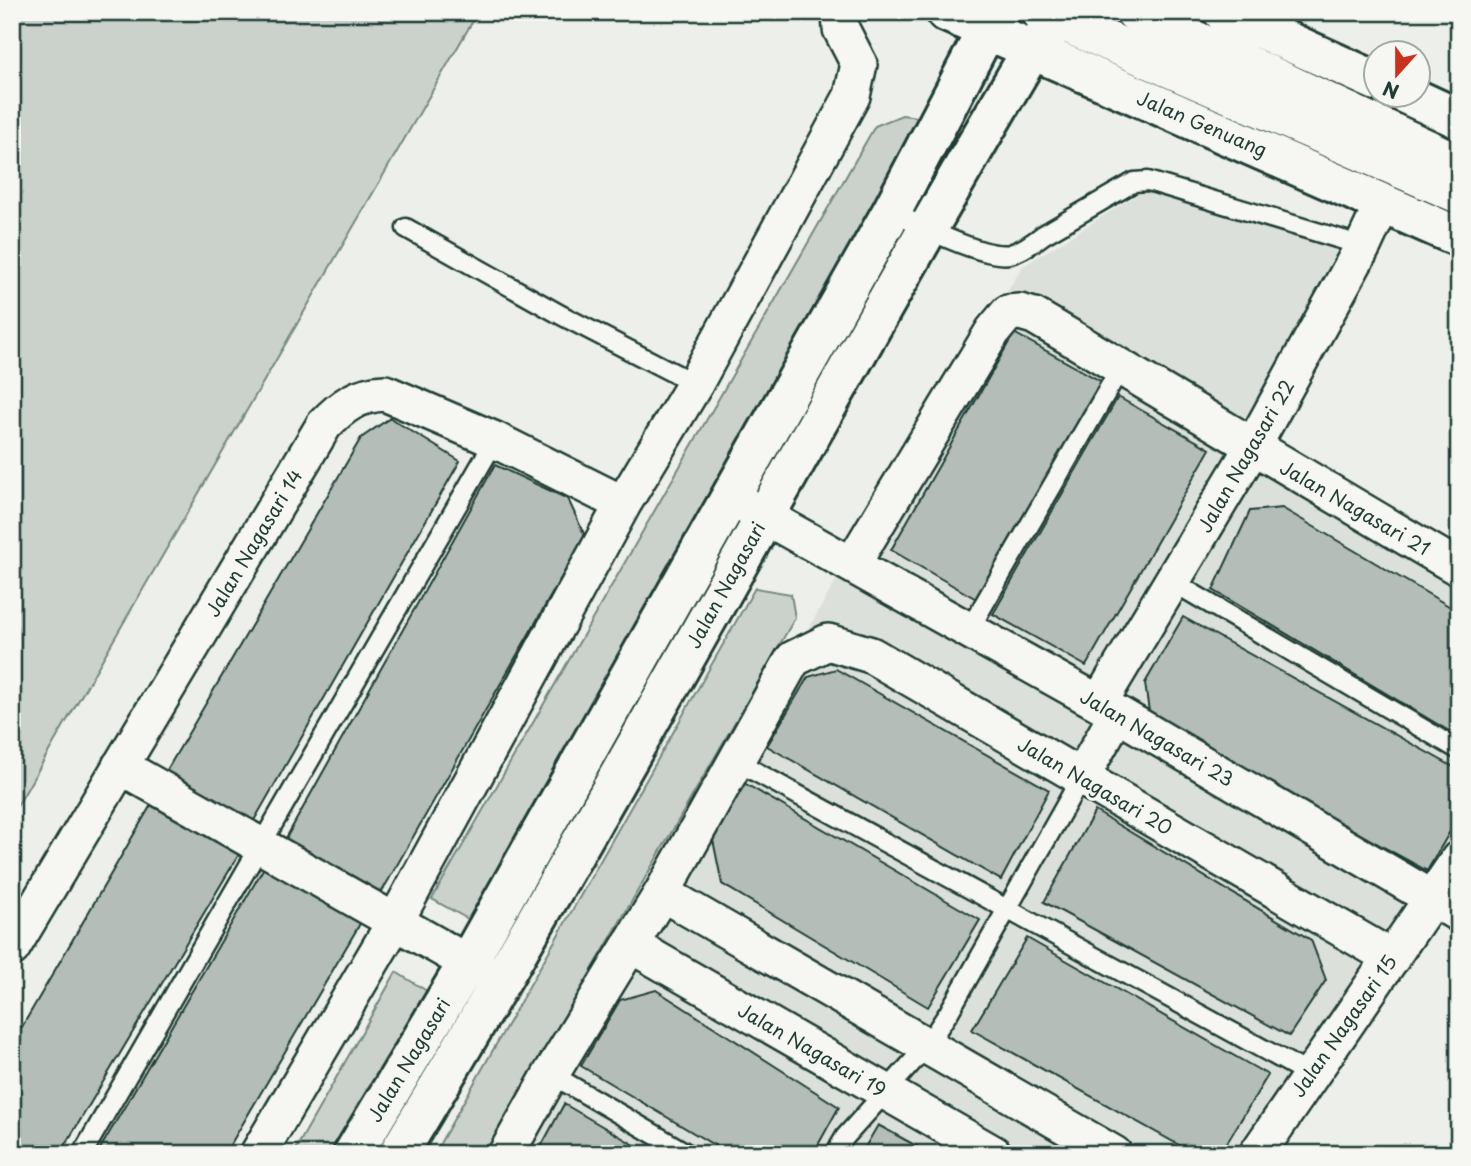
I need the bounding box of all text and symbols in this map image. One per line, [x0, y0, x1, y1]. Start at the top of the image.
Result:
north arrow [1362, 38, 1432, 108]
text: N [1379, 75, 1403, 107]
street label: Jalan Genuang [1133, 83, 1272, 163]
street label: Jalan Nagasari 22 [1190, 374, 1300, 537]
street label: Jalan Nagasari 21 [1275, 453, 1436, 562]
street label: Jalan Nagasari 14 [198, 463, 308, 622]
street label: Jalan Nagasari [679, 516, 771, 653]
street label: Jalan Nagasari 23 [1076, 682, 1239, 793]
street label: Jalan Nagasari 20 [1013, 729, 1178, 841]
street label: Jalan Nagasari 15 [1284, 949, 1403, 1102]
street label: Jalan Nagasari [360, 992, 456, 1127]
street label: Jalan Nagasari 19 [733, 995, 892, 1103]

